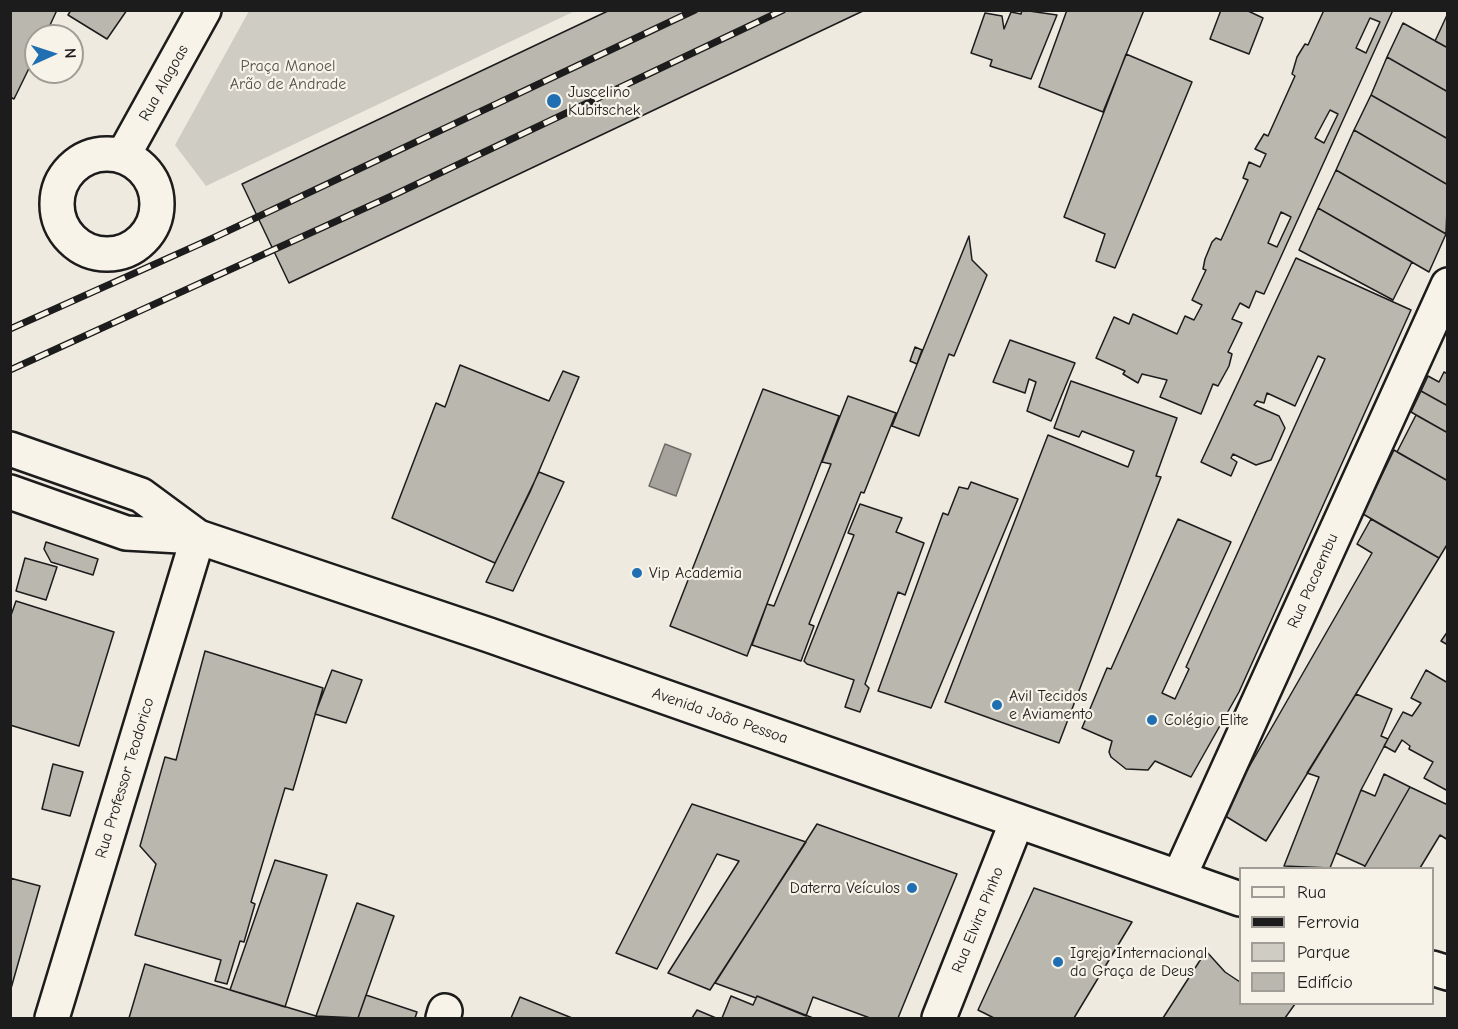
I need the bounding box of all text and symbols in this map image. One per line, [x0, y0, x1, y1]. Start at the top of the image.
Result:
north arrow [24, 24, 84, 84]
street label: Rua Alagoas [135, 42, 193, 124]
text: N [61, 47, 79, 59]
park label: Praça Manoel Arão de Andrade [230, 56, 346, 94]
place label: Juscelino Kubitschek [568, 82, 641, 120]
marker: Juscelino Kubitschek [545, 92, 563, 110]
street label: Rua Pacaembu [1284, 531, 1342, 631]
place label: Vip Academia [649, 563, 742, 583]
marker: Vip Academia [630, 566, 644, 580]
street label: Avenida João Pessoa [650, 684, 790, 748]
place label: Avil Tecidos e Aviamento [1009, 686, 1093, 724]
street label: Rua Professor Teodorico [91, 695, 159, 861]
marker: Avil Tecidos e Aviamento [990, 698, 1004, 712]
place label: Colégio Elite [1164, 710, 1249, 730]
marker: Colégio Elite [1145, 713, 1159, 727]
street label: Rua Elvira Pinho [948, 864, 1008, 976]
legend [1239, 867, 1434, 1005]
place label: Daterra Veículos [790, 878, 900, 898]
marker: Daterra Veículos [905, 881, 919, 895]
text: Rua [1297, 882, 1326, 903]
text: Ferrovia [1297, 912, 1360, 933]
text: Parque [1297, 942, 1350, 963]
place label: Igreja Internacional da Graça de Deus [1070, 943, 1207, 981]
marker: Igreja Internacional da Graça de Deus [1051, 955, 1065, 969]
text: Edifício [1297, 972, 1353, 993]

